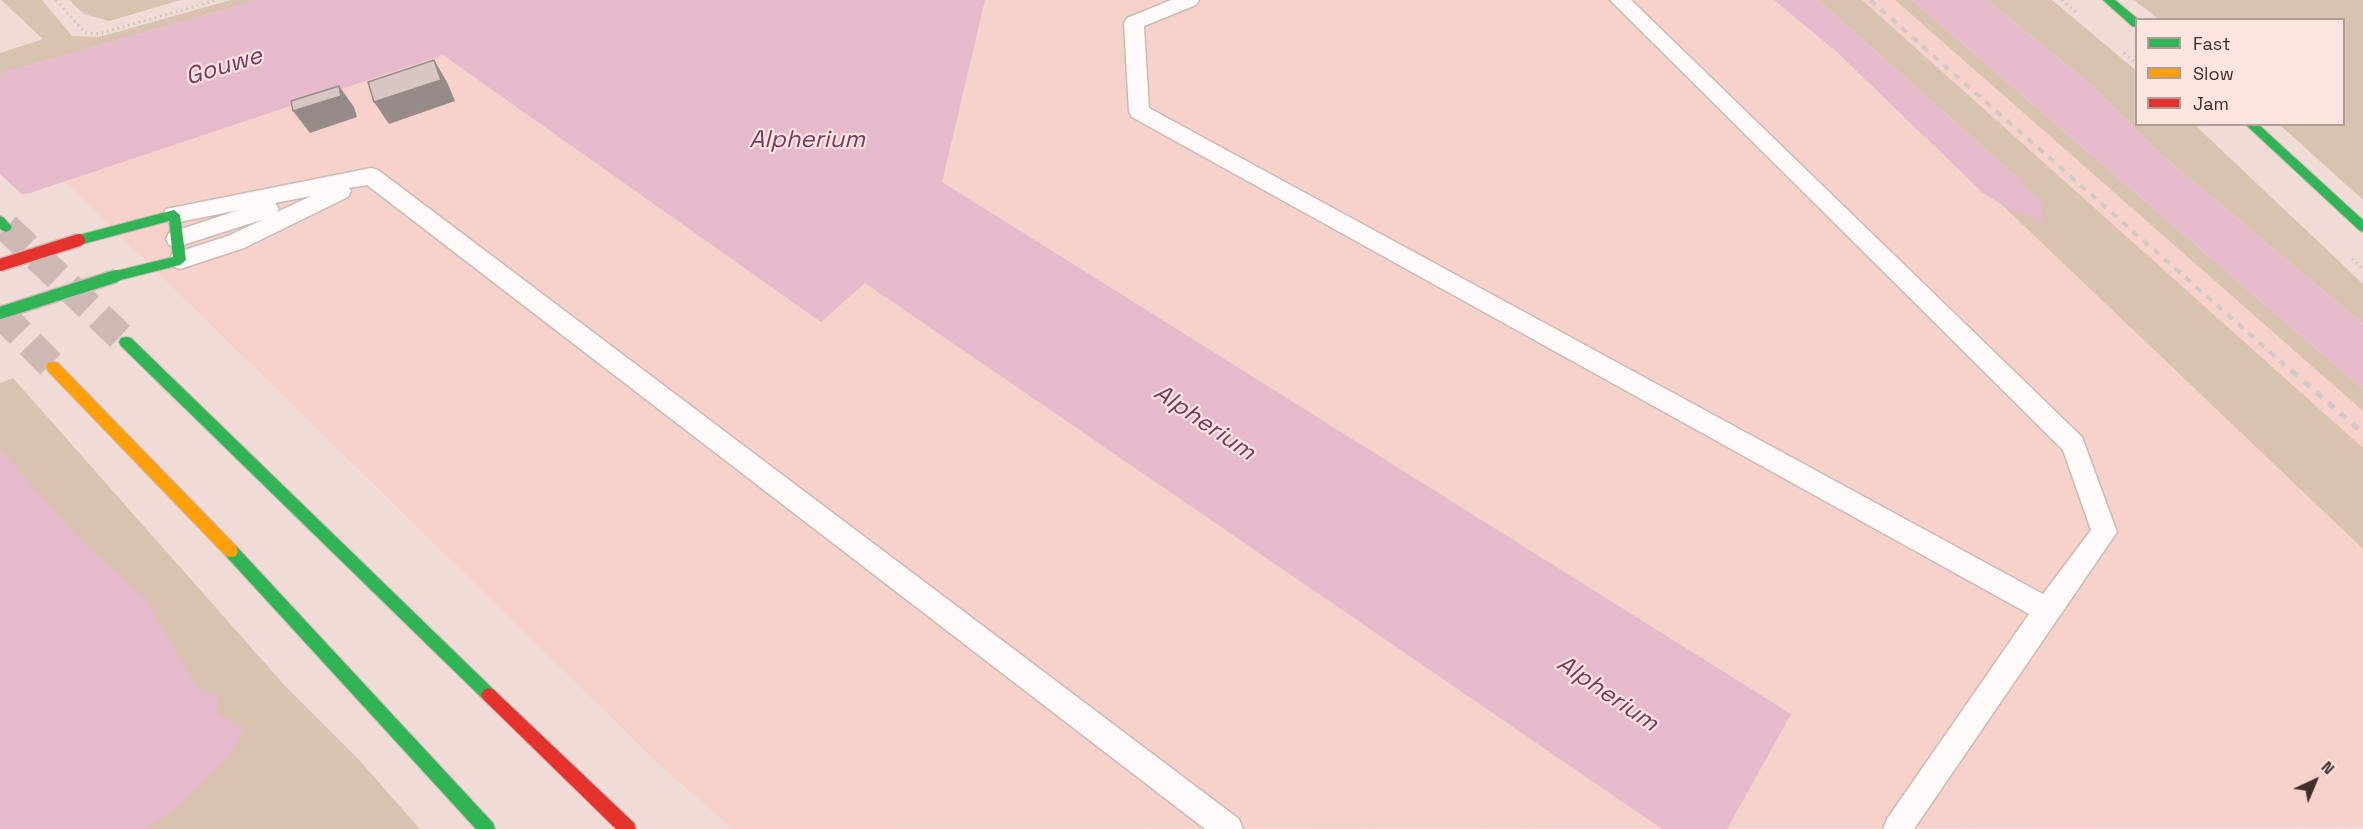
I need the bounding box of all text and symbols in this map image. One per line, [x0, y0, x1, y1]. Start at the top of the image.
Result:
legend [2135, 18, 2345, 126]
text: Fast [2193, 32, 2230, 55]
water label: Gouwe [182, 42, 266, 92]
text: Slow [2193, 62, 2234, 85]
text: Jam [2193, 92, 2229, 115]
water label: Alpherium [749, 126, 865, 154]
water label: Alpherium [1148, 379, 1260, 467]
water label: Alpherium [1551, 650, 1663, 738]
north arrow [2285, 751, 2345, 811]
text: N [2317, 756, 2339, 779]

